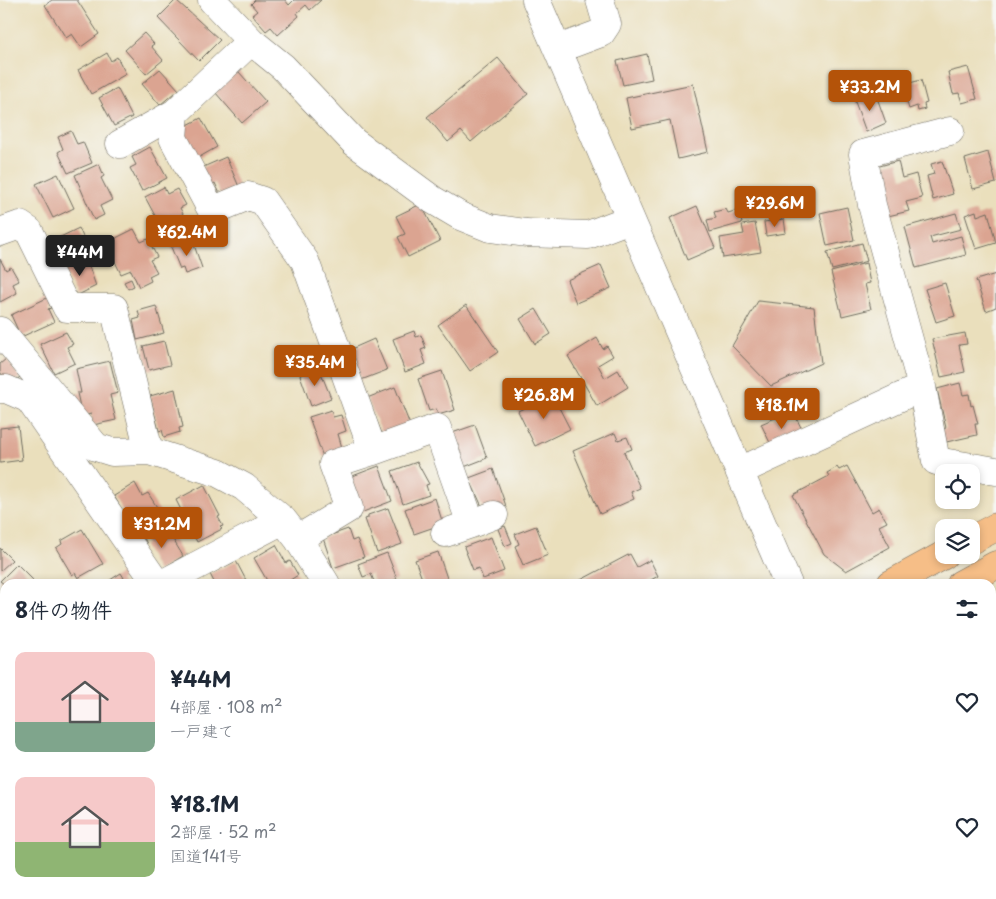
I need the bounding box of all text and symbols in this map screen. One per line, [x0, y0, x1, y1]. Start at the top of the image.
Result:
pin: ¥33.2M [829, 70, 911, 112]
text: ¥33.2M [839, 74, 901, 98]
pin: ¥29.6M [734, 186, 816, 228]
text: ¥29.6M [746, 190, 804, 214]
pin: ¥62.4M [146, 214, 228, 257]
text: ¥62.4M [157, 219, 217, 243]
pin: ¥44M [50, 234, 110, 277]
text: ¥44M [57, 239, 103, 263]
pin: ¥35.4M [274, 344, 356, 387]
text: ¥35.4M [285, 349, 345, 373]
pin: ¥26.8M [503, 378, 585, 420]
text: ¥26.8M [513, 382, 575, 406]
pin: ¥18.1M [741, 388, 823, 430]
text: ¥18.1M [756, 392, 808, 416]
map controls [935, 464, 980, 564]
button: locate [935, 464, 980, 509]
pin: ¥31.2M [121, 506, 203, 549]
text: ¥31.2M [133, 511, 191, 535]
button: layers [935, 519, 980, 564]
text: 8件の物件 [15, 593, 112, 625]
icon: filters [953, 595, 981, 623]
text: ¥44M [170, 662, 231, 694]
icon: home [55, 672, 115, 732]
icon: heart [953, 688, 981, 716]
text: 4部屋 · 108 m² [170, 694, 283, 718]
text: 一戸建て [170, 718, 234, 742]
text: ¥18.1M [170, 787, 239, 819]
icon: home [55, 797, 115, 857]
icon: heart [953, 813, 981, 841]
text: 2部屋 · 52 m² [170, 819, 277, 843]
text: 国道141号 [170, 843, 242, 867]

